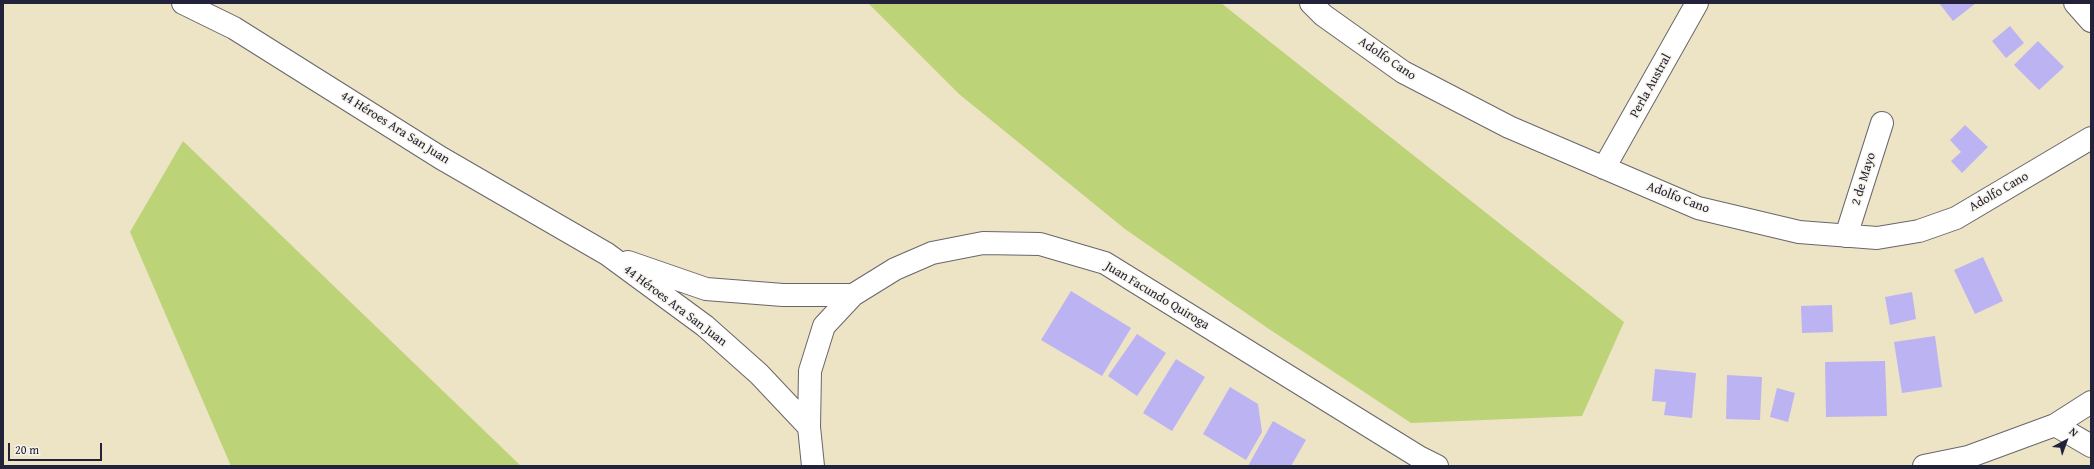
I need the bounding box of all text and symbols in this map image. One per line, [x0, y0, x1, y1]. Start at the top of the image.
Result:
street label: Adolfo Cano [1355, 34, 1419, 84]
street label: Perla Austral [1627, 51, 1675, 121]
street label: 44 Héroes Ara San Juan [338, 88, 452, 168]
street label: 2 de Mayo [1849, 151, 1879, 207]
street label: Adolfo Cano [1967, 169, 2031, 215]
street label: Adolfo Cano [1644, 179, 1712, 217]
street label: Juan Facundo Quiroga [1102, 259, 1212, 333]
street label: 44 Héroes Ara San Juan [620, 262, 730, 350]
north arrow [2046, 421, 2086, 461]
text: N [2066, 423, 2082, 440]
scale bar [10, 435, 104, 461]
text: 20 m [15, 441, 39, 458]

